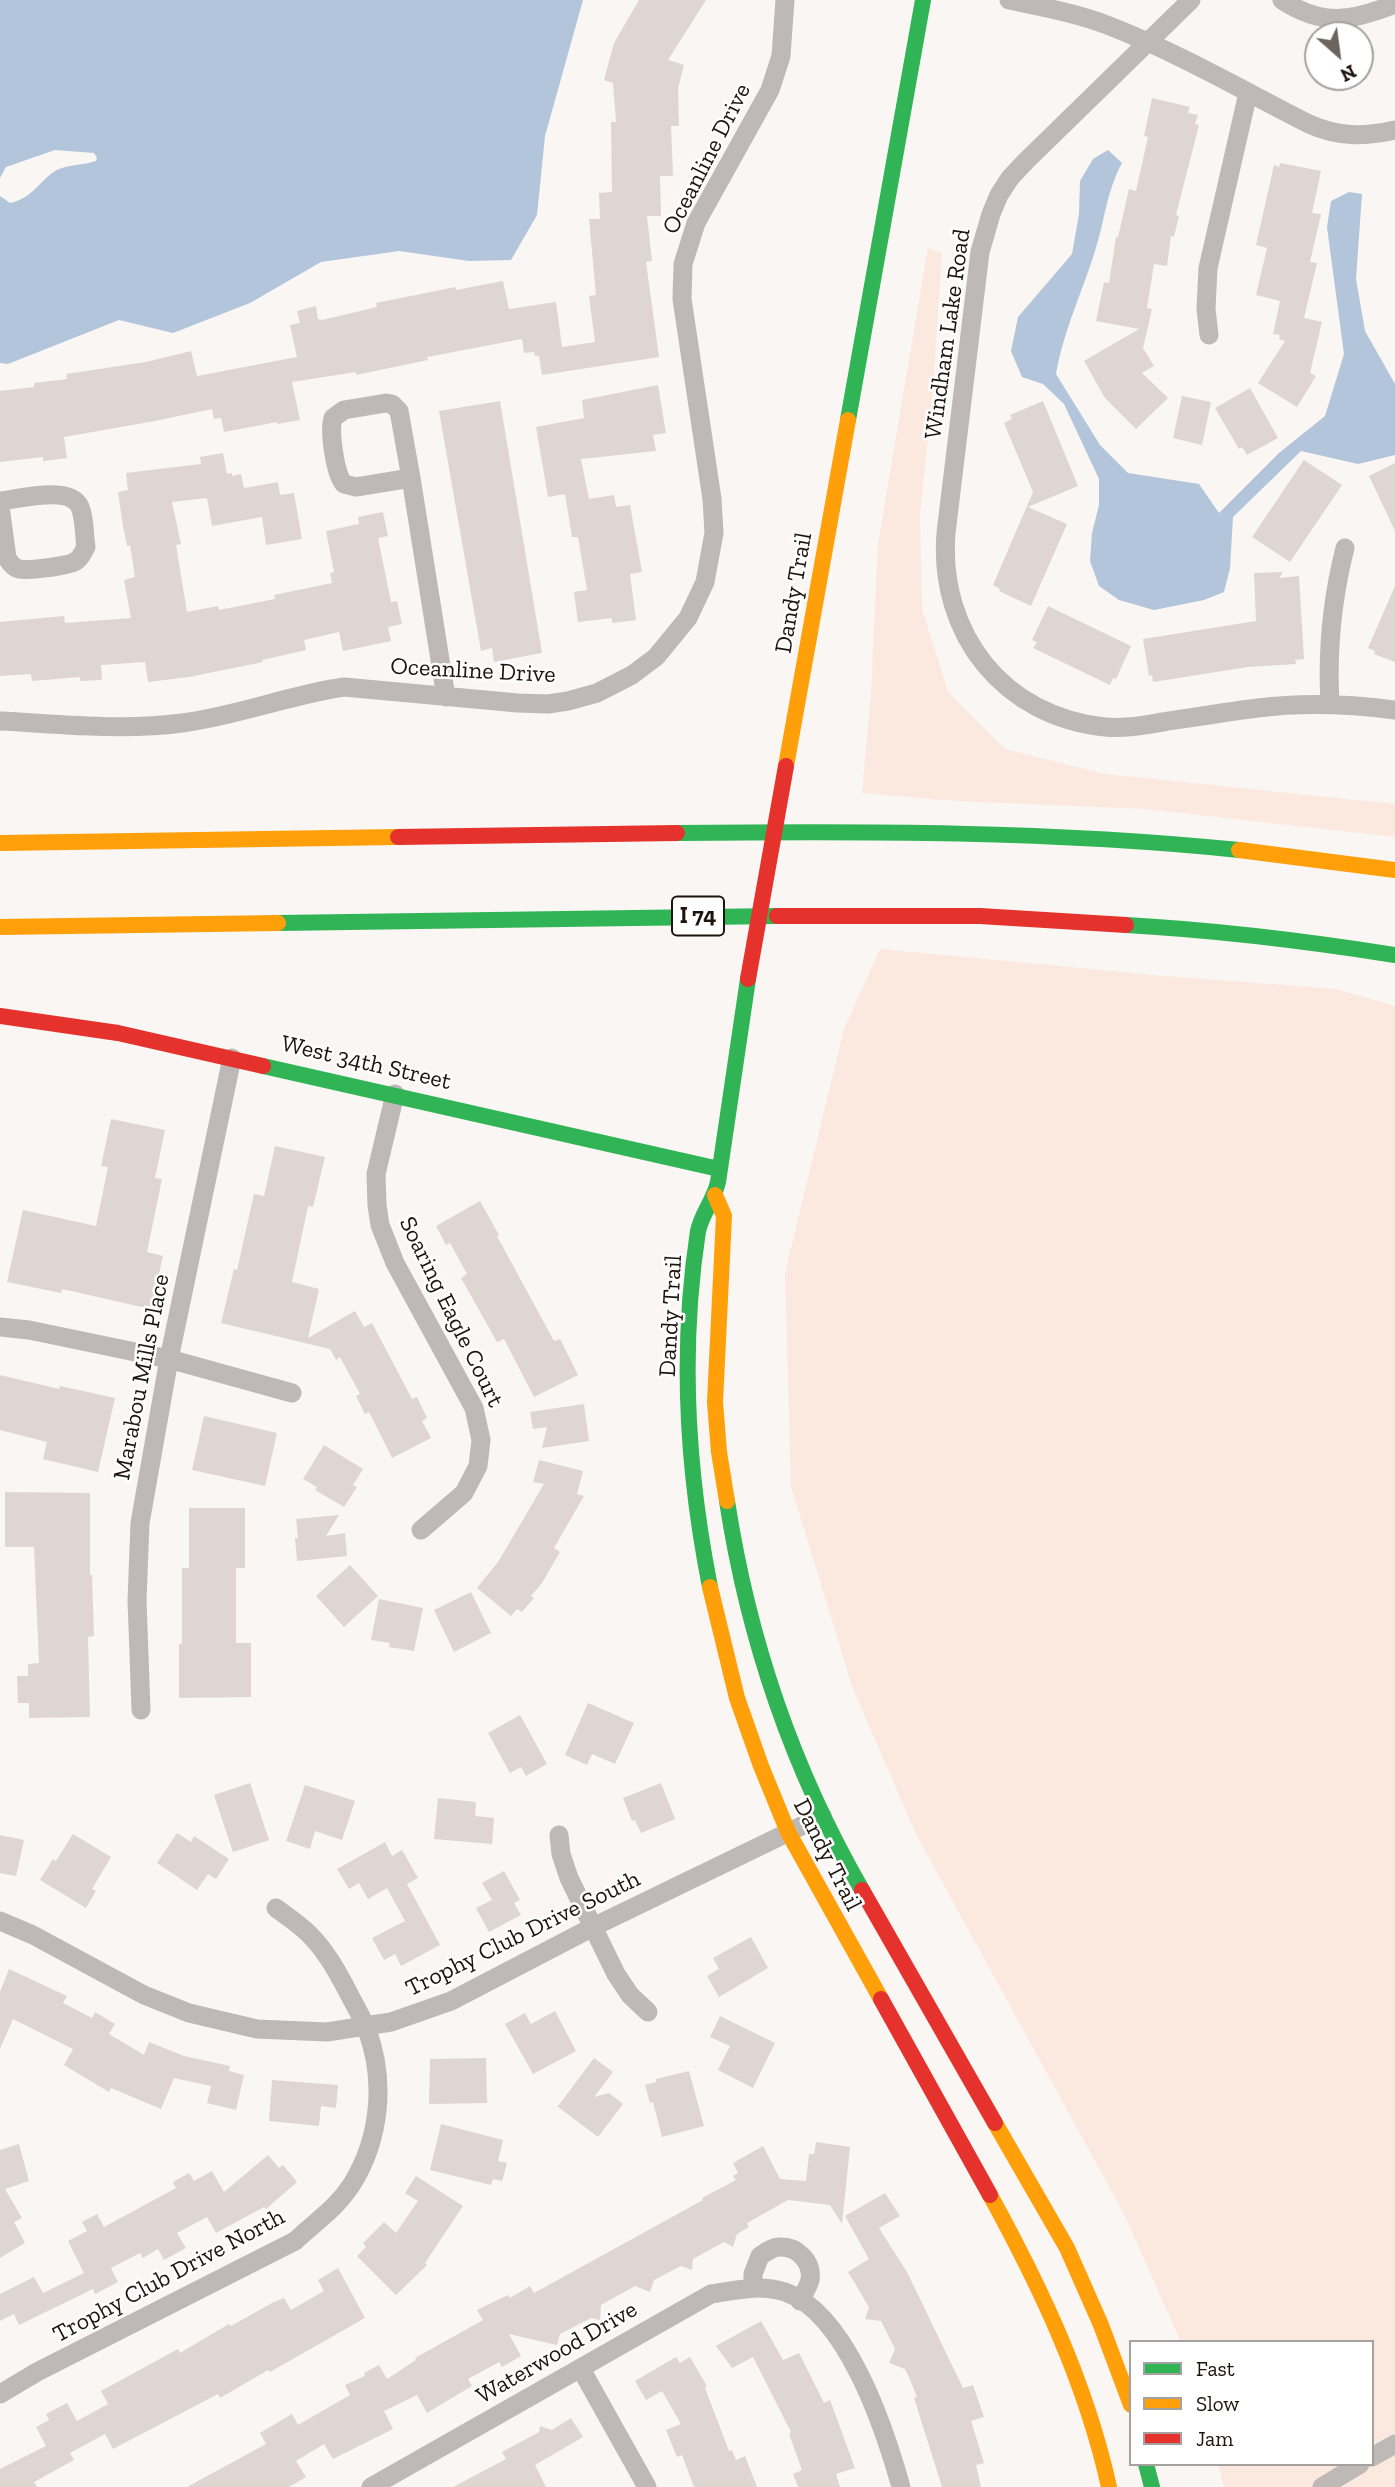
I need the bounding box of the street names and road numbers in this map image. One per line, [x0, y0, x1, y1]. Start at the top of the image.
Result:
street label: Oceanline Drive [657, 79, 757, 239]
street label: Windham Lake Road [919, 227, 977, 441]
street label: Dandy Trail [769, 530, 819, 656]
street label: Oceanline Drive [390, 652, 556, 690]
road number: I 74 [672, 897, 724, 936]
street label: West 34th Street [278, 1029, 454, 1097]
street label: Soaring Eagle Court [392, 1212, 510, 1412]
street label: Dandy Trail [653, 1254, 689, 1378]
street label: Marabou Mills Place [108, 1272, 176, 1482]
street label: Dandy Trail [786, 1794, 868, 1916]
street label: Trophy Club Drive South [401, 1865, 645, 2003]
street label: Trophy Club Drive North [48, 2203, 290, 2349]
street label: Waterwood Drive [471, 2295, 643, 2411]

